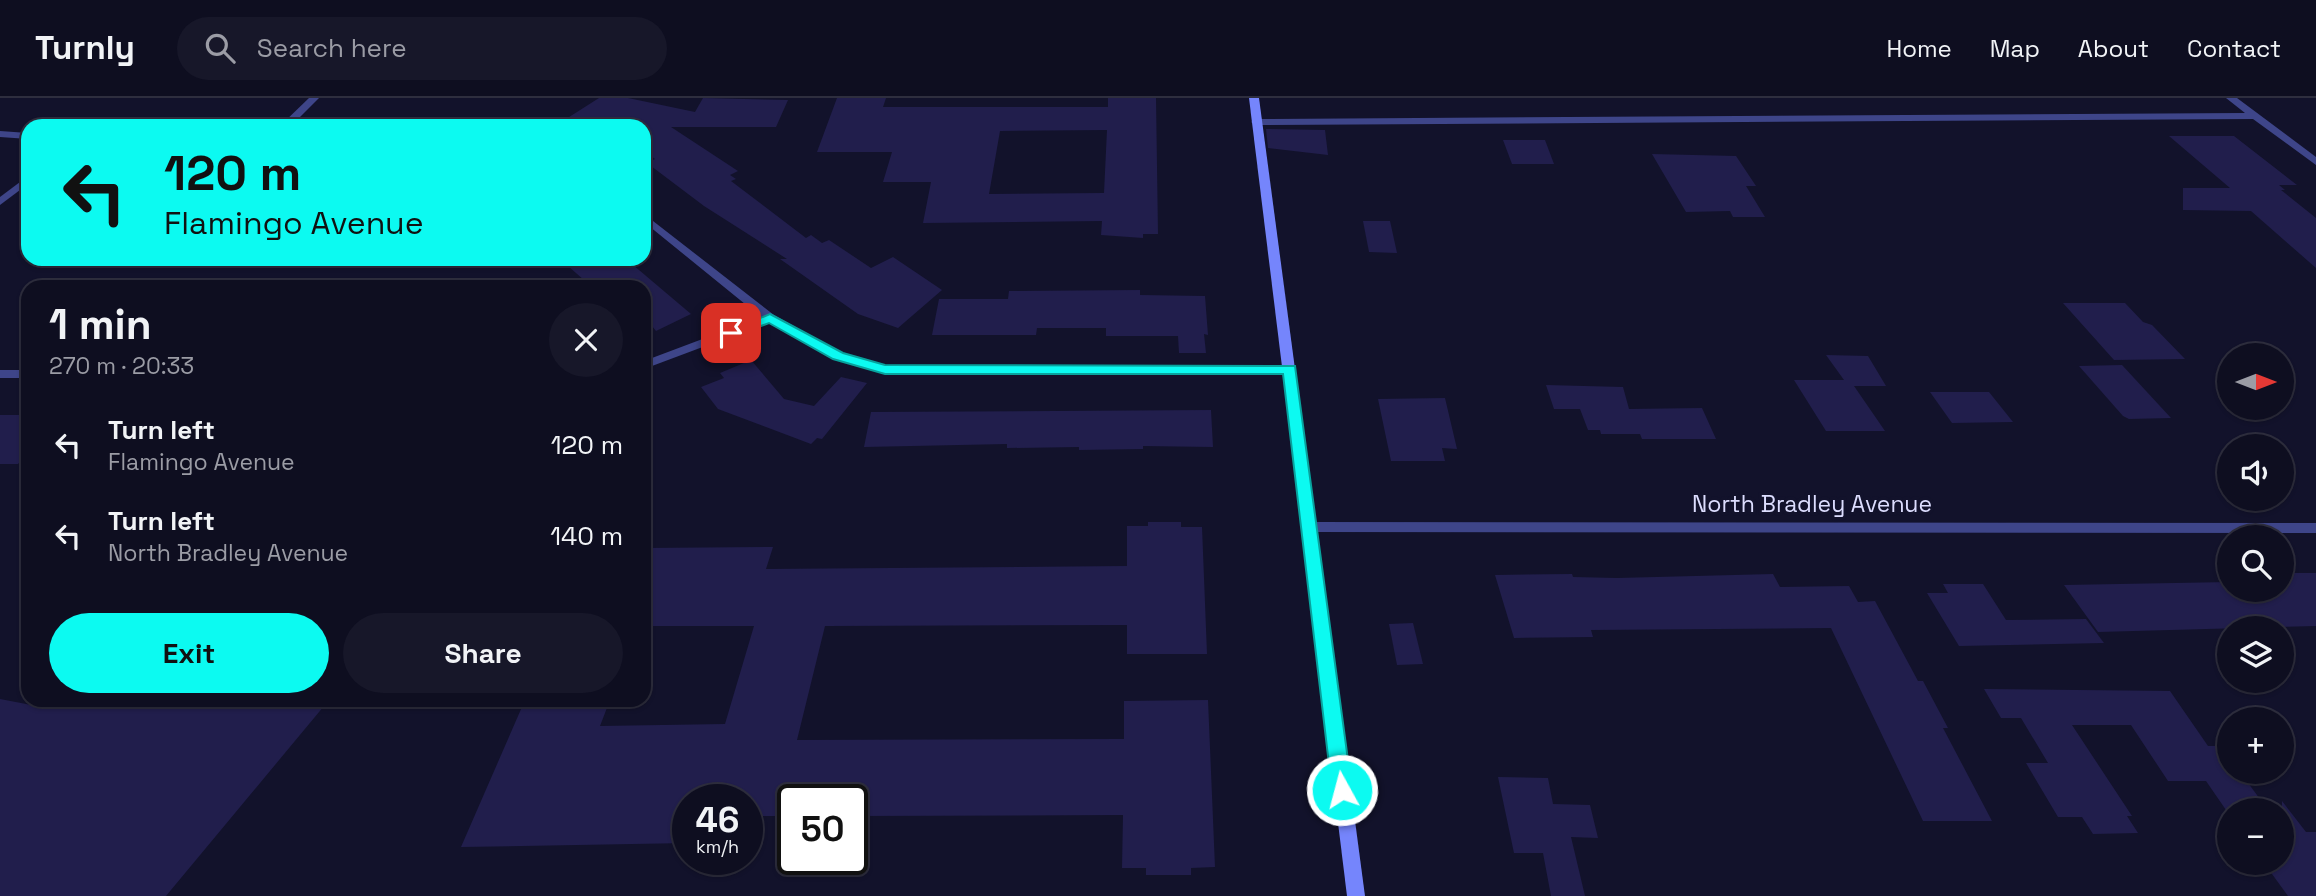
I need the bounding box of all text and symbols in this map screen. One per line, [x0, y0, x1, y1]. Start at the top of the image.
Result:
search box [177, 17, 667, 80]
text: Turnly [35, 27, 135, 69]
icon: search [201, 29, 239, 67]
text: Search here [257, 31, 407, 65]
text: Home [1886, 33, 1952, 64]
text: Map [1990, 33, 2040, 64]
text: About [2078, 33, 2149, 64]
text: Contact [2187, 33, 2281, 64]
text: 120 m [164, 142, 301, 204]
icon: left [49, 147, 140, 238]
text: Flamingo Avenue [164, 203, 424, 243]
text: 1 min [49, 298, 152, 351]
button: close [549, 303, 623, 377]
pin [701, 303, 761, 363]
icon: arrive [712, 314, 750, 352]
north arrow [2217, 343, 2294, 420]
map controls [2217, 343, 2294, 875]
text: 270 m · 20:33 [49, 351, 194, 381]
text: Turn left [108, 413, 215, 447]
icon: left [49, 426, 87, 464]
text: 120 m [551, 428, 623, 462]
button: sound [2217, 434, 2294, 511]
text: Flamingo Avenue [108, 447, 295, 477]
street label: North Bradley Avenue [1692, 489, 1932, 519]
text: Turn left [108, 504, 215, 538]
icon: left [49, 517, 87, 555]
text: 140 m [550, 519, 623, 553]
button: search [2217, 525, 2294, 602]
text: North Bradley Avenue [108, 538, 348, 568]
button: Exit [49, 613, 329, 693]
button: Share [343, 613, 623, 693]
button: layers [2217, 616, 2294, 693]
button: + [2217, 707, 2294, 784]
position arrow [1305, 753, 1379, 827]
speed limit sign: 50 [777, 784, 868, 875]
text: 46 [696, 798, 739, 842]
button: − [2217, 798, 2294, 875]
text: km/h [696, 835, 739, 858]

